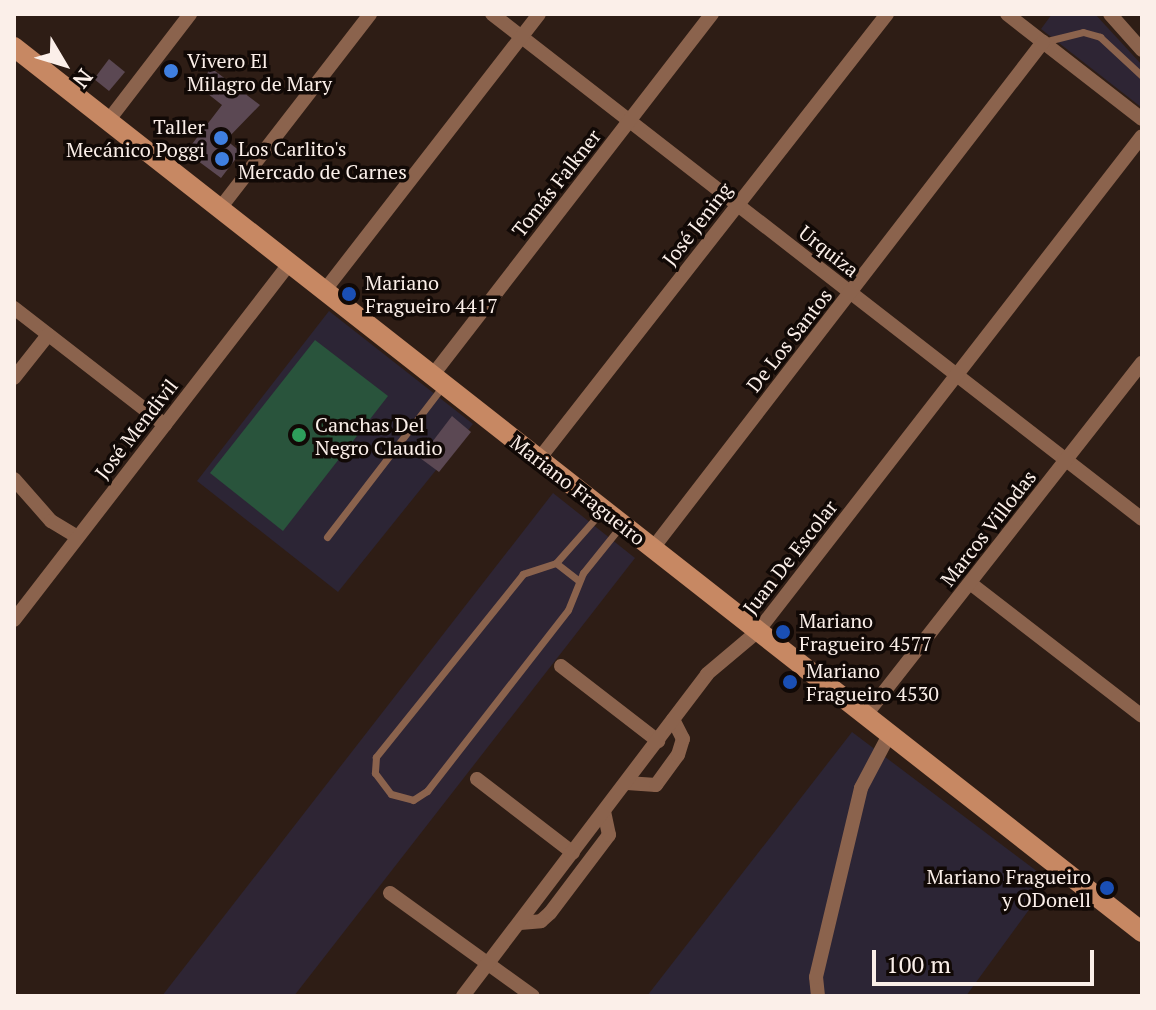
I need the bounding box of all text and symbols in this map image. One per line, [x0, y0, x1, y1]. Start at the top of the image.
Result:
north arrow [24, 24, 104, 104]
place label: Vivero El Milagro de Mary [187, 48, 332, 95]
marker: Vivero El Milagro de Mary [162, 62, 180, 80]
text: N [67, 64, 100, 95]
place label: Taller Mecánico Poggi [66, 114, 205, 161]
street label: Tomás Falkner [507, 124, 605, 242]
marker: Taller Mecánico Poggi [212, 129, 230, 147]
place label: Los Carlito's Mercado de Carnes [238, 136, 407, 183]
marker: Los Carlito's Mercado de Carnes [213, 150, 231, 168]
street label: José Jening [657, 178, 737, 270]
street label: Urquiza [794, 220, 864, 282]
place label: Mariano Fragueiro 4417 [365, 270, 498, 317]
street label: De Los Santos [741, 284, 837, 396]
marker: Mariano Fragueiro 4417 [340, 285, 358, 303]
street label: José Mendivil [90, 374, 182, 484]
place label: Canchas Del Negro Claudio [315, 412, 442, 459]
marker: Canchas Del Negro Claudio [290, 426, 308, 444]
street label: Mariano Fragueiro [506, 430, 650, 550]
street label: Marcos Villodas [935, 465, 1041, 591]
street label: Juan De Escolar [738, 495, 842, 619]
place label: Mariano Fragueiro 4577 [799, 608, 932, 655]
marker: Mariano Fragueiro 4577 [774, 623, 792, 641]
place label: Mariano Fragueiro 4530 [806, 658, 939, 705]
marker: Mariano Fragueiro 4530 [781, 673, 799, 691]
place label: Mariano Fragueiro y ODonell [926, 864, 1091, 911]
marker: Mariano Fragueiro y ODonell [1098, 879, 1116, 897]
scale bar [876, 934, 1098, 984]
text: 100 m [886, 948, 951, 980]

